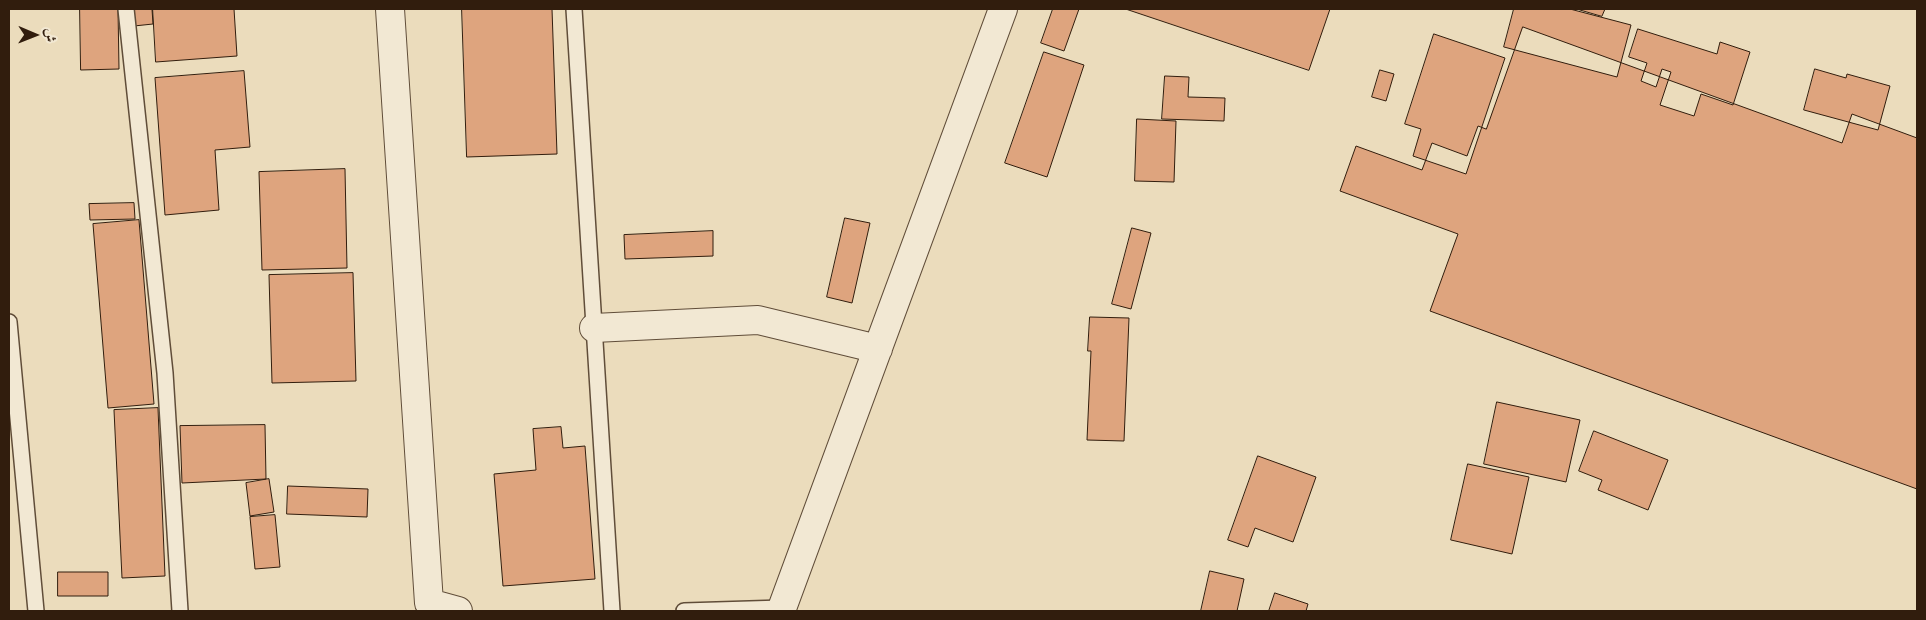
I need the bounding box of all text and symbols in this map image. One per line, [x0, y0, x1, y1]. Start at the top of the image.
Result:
north arrow [10, 10, 60, 60]
text: ش [41, 28, 59, 42]

